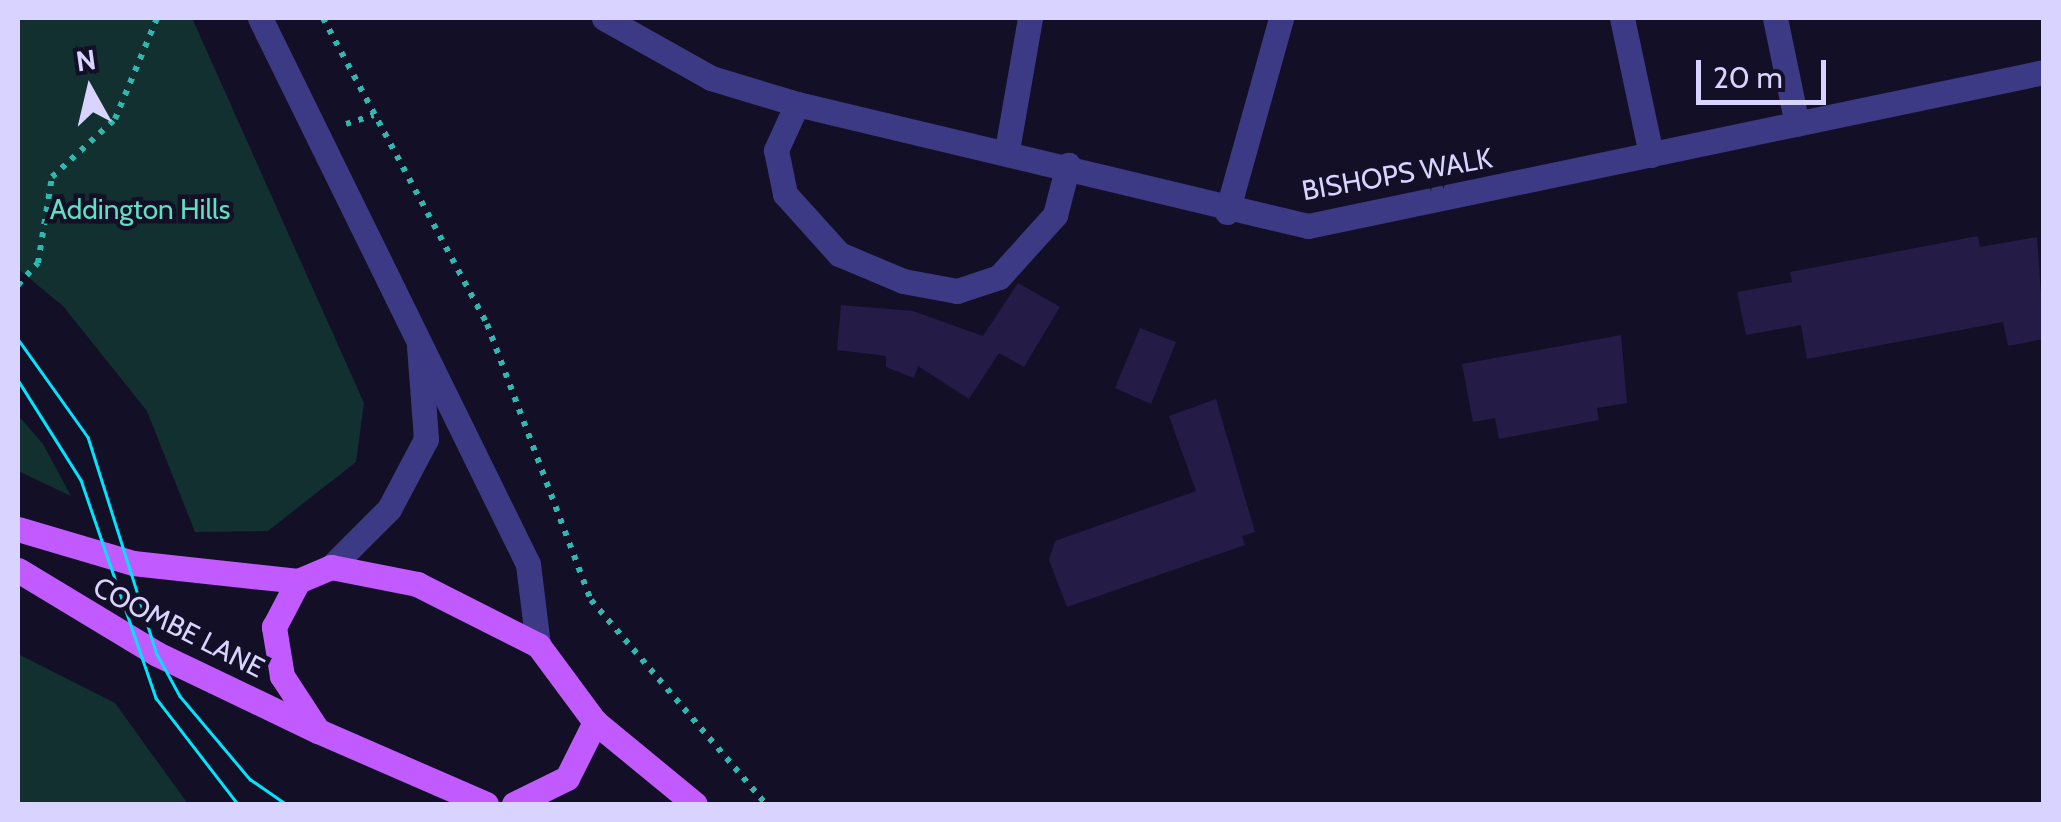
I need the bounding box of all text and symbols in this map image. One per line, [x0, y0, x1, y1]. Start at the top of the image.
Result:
north arrow [40, 40, 140, 140]
scale bar [1701, 40, 1831, 102]
text: N [74, 42, 98, 79]
text: 20 m [1713, 59, 1783, 96]
street label: BISHOPS WALK [1299, 141, 1495, 207]
park label: Addington Hills [50, 192, 230, 226]
street label: COOMBE LANE [88, 569, 270, 685]

